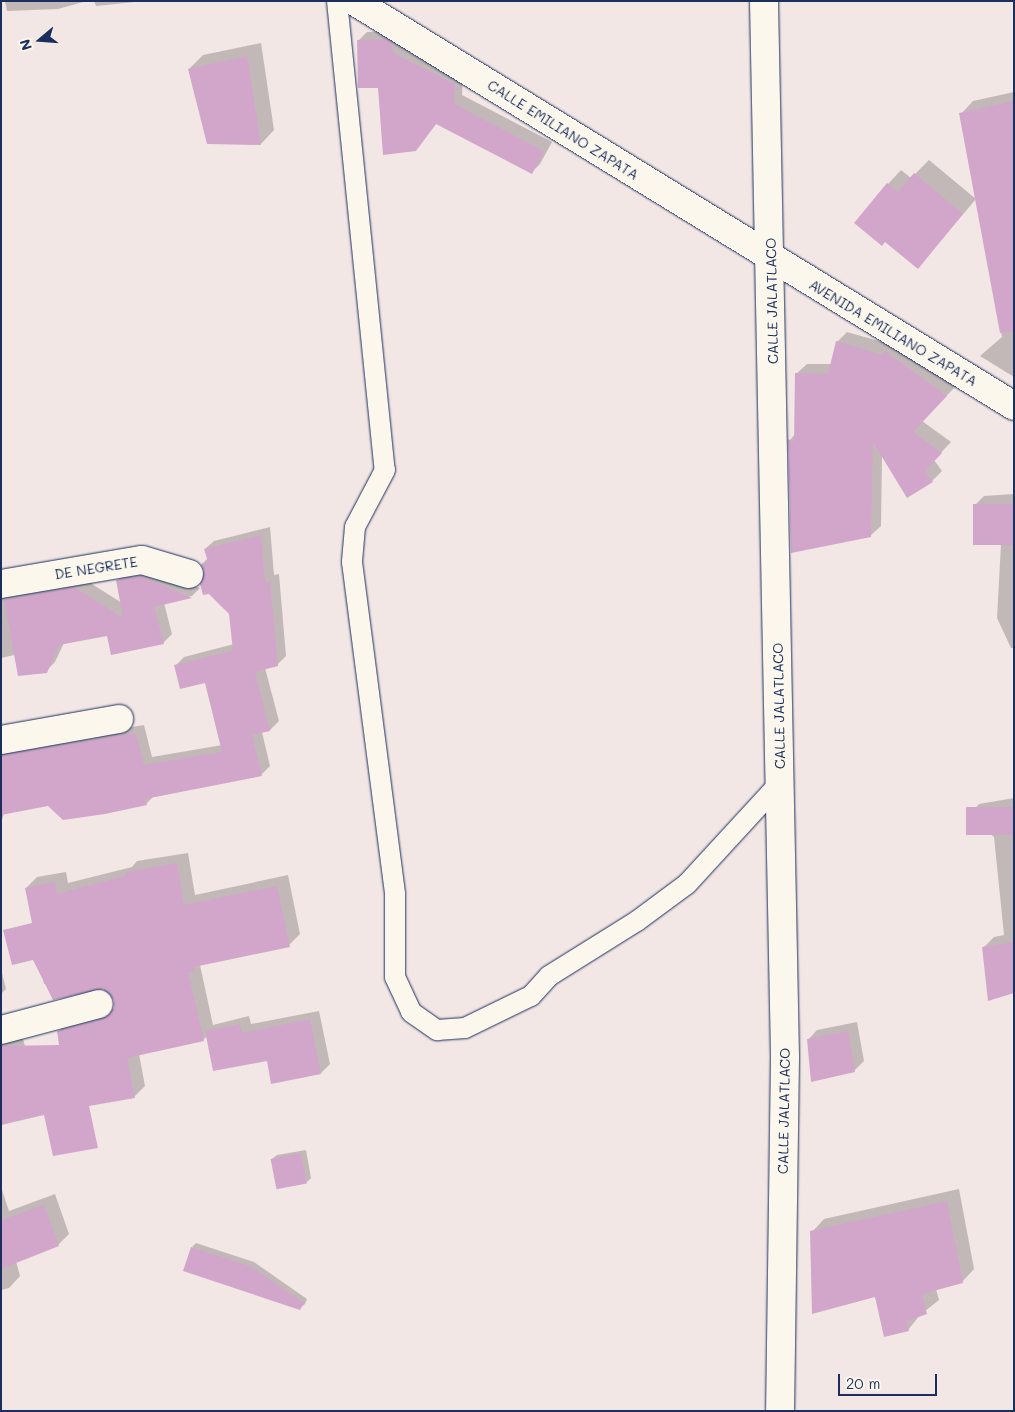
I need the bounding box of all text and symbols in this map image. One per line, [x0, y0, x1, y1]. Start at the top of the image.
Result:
north arrow [15, 15, 65, 65]
text: N [15, 37, 36, 53]
street label: CALLE EMILIANO ZAPATA [484, 77, 642, 183]
street label: CALLE JALATLACO [762, 238, 782, 364]
street label: AVENIDA EMILIANO ZAPATA [806, 276, 980, 390]
street label: DE NEGRETE [53, 553, 139, 583]
street label: CALLE JALATLACO [769, 643, 789, 769]
street label: CALLE JALATLACO [774, 1048, 794, 1174]
scale bar [840, 1364, 939, 1396]
text: 20 m [846, 1373, 880, 1393]

